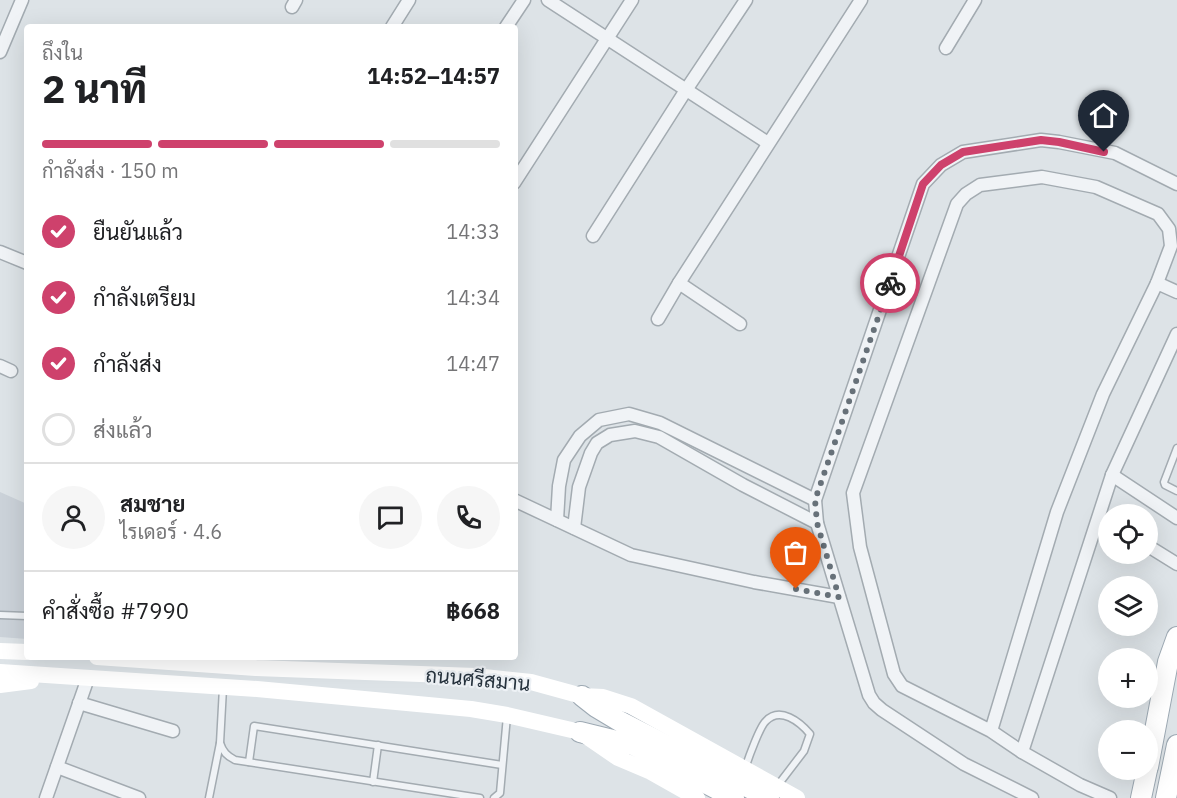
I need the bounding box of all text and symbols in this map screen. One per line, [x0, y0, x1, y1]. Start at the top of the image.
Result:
text: ถึงใน [42, 39, 83, 66]
text: 14:52–14:57 [367, 61, 500, 90]
text: 2 นาที [42, 63, 147, 114]
pin [1078, 90, 1129, 152]
icon: home [1087, 99, 1120, 132]
text: กำลังส่ง · 150 m [42, 157, 179, 184]
icon: check [42, 215, 75, 248]
text: ยืนยันแล้ว [93, 217, 183, 246]
text: 14:33 [446, 218, 500, 245]
courier [860, 253, 920, 313]
icon: bike [874, 267, 907, 300]
icon: check [42, 281, 75, 314]
text: กำลังเตรียม [93, 283, 196, 312]
text: 14:34 [446, 284, 500, 311]
icon: check [42, 347, 75, 380]
text: กำลังส่ง [93, 349, 162, 378]
text: 14:47 [446, 350, 500, 377]
text: ส่งแล้ว [93, 415, 153, 444]
button: person [42, 486, 105, 549]
button: chat [359, 486, 422, 549]
button: phone [437, 486, 500, 549]
text: สมชาย [120, 489, 186, 518]
map controls [1098, 504, 1158, 780]
button: locate [1098, 504, 1158, 564]
text: ไรเดอร์ · 4.6 [120, 518, 222, 545]
pin [770, 527, 821, 589]
icon: bag [779, 536, 812, 569]
button: layers [1098, 576, 1158, 636]
text: คำสั่งซื้อ #7990 [42, 596, 189, 625]
text: ฿668 [446, 596, 500, 625]
button: + [1098, 648, 1158, 708]
street label: ถนนศรีสมาน [424, 661, 532, 697]
button: − [1098, 720, 1158, 780]

